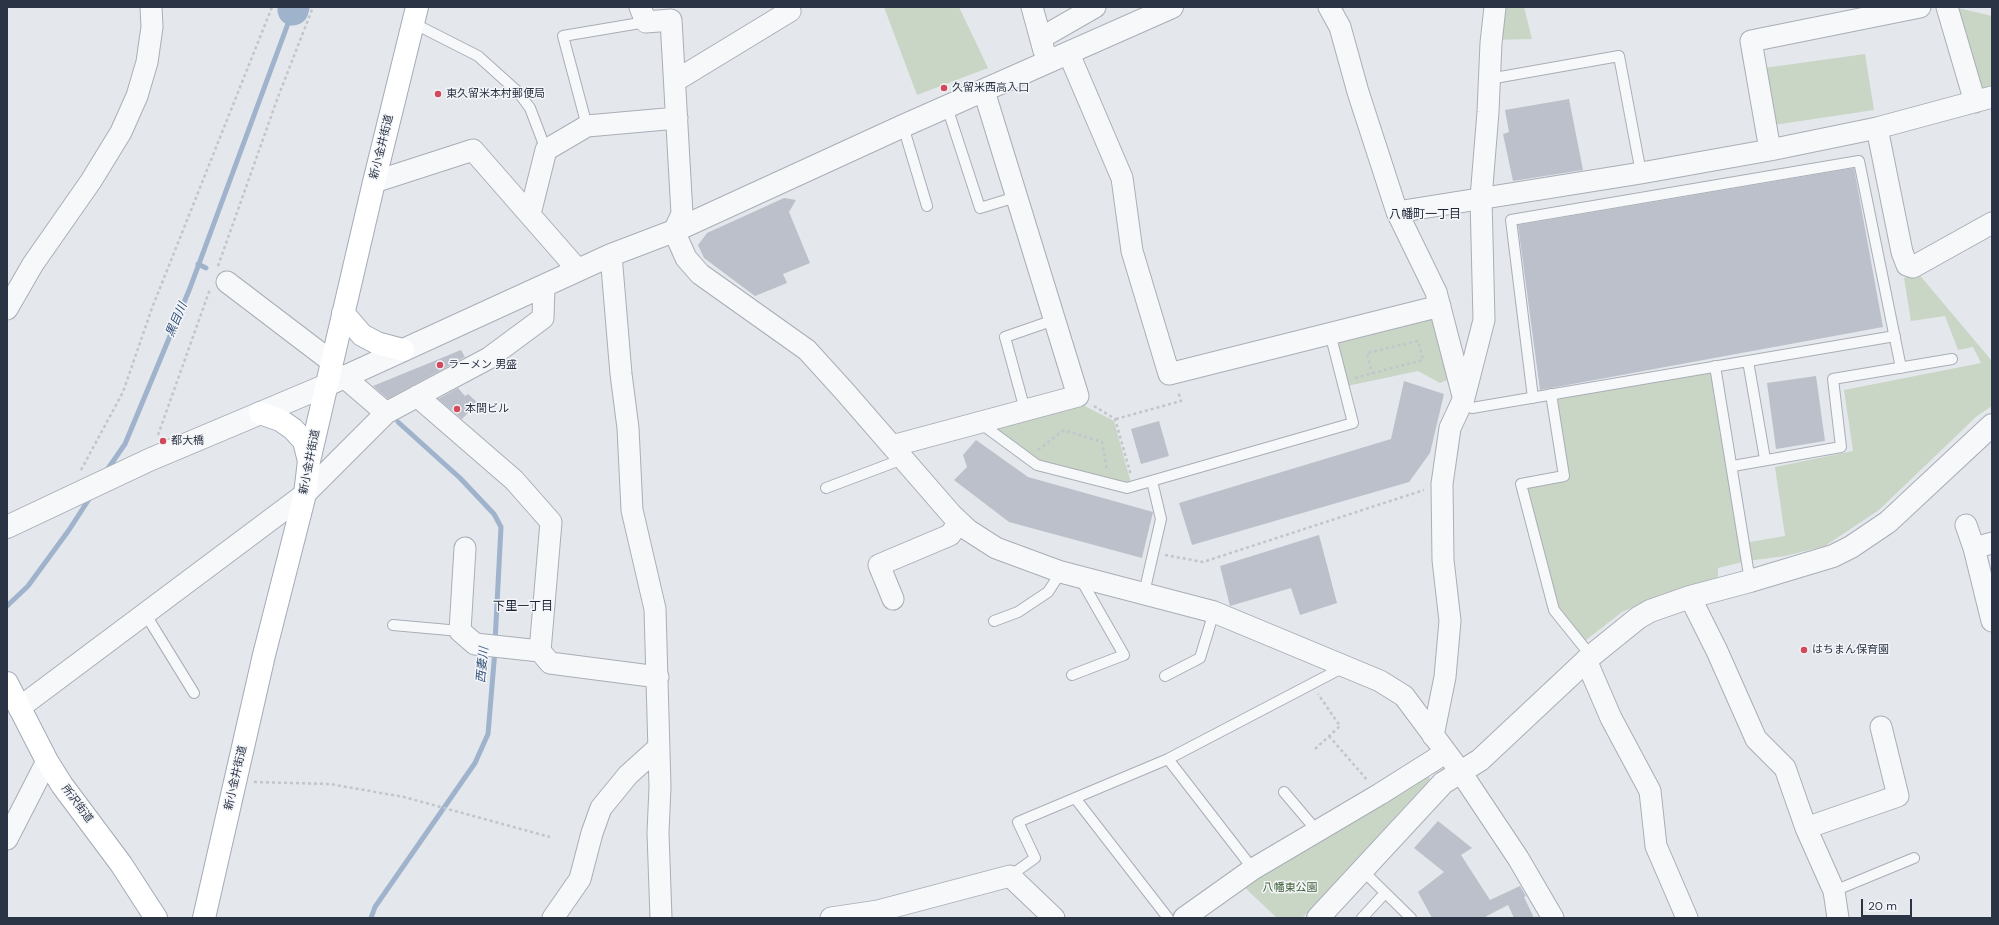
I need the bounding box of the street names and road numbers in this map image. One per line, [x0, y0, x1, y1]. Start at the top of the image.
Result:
street label: 新小金井街道 [368, 113, 396, 181]
street label: 新小金井街道 [297, 428, 323, 496]
street label: 新小金井街道 [222, 744, 250, 812]
street label: 所沢街道 [58, 782, 96, 826]

